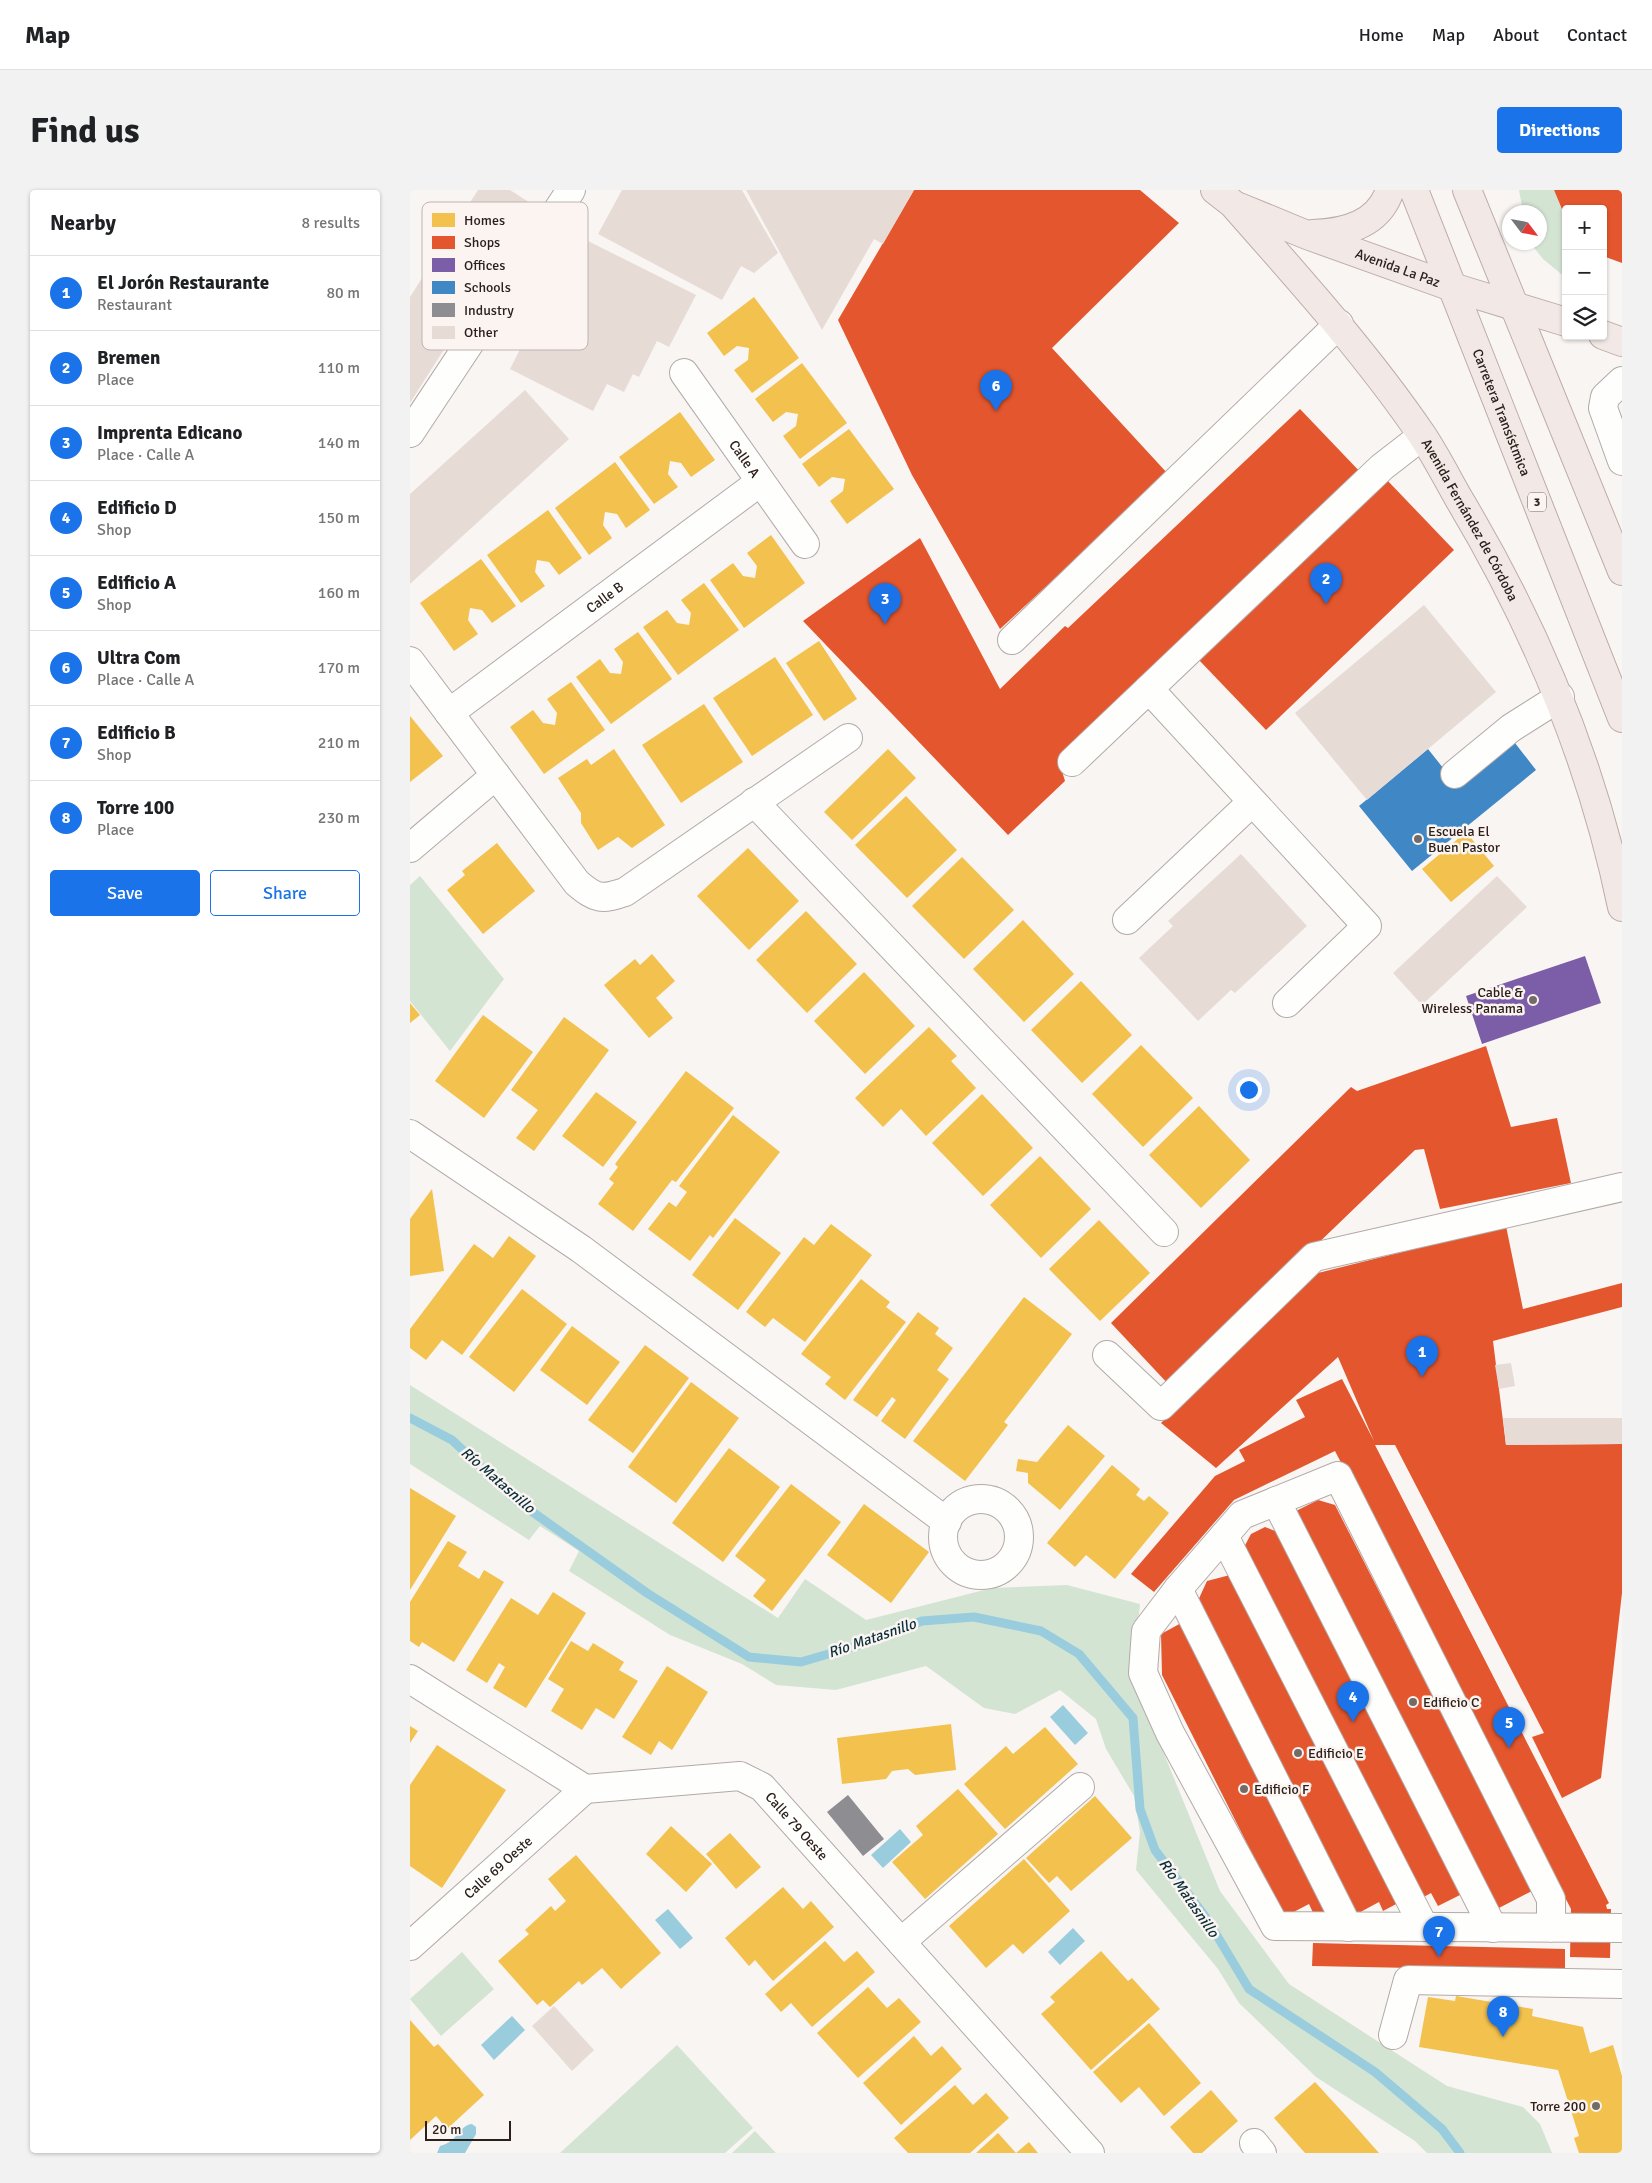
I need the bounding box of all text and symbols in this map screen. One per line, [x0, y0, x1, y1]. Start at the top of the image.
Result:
text: Map [25, 20, 70, 50]
text: Home [1359, 24, 1404, 46]
text: Map [1432, 24, 1465, 46]
text: About [1493, 24, 1539, 46]
text: Contact [1567, 24, 1627, 46]
button: Directions [1497, 107, 1622, 153]
text: Find us [30, 109, 140, 152]
legend [422, 202, 588, 350]
north arrow [1502, 205, 1547, 250]
map controls [1562, 205, 1607, 340]
button: + [1562, 205, 1607, 250]
text: Nearby [50, 210, 116, 236]
text: Homes [464, 212, 505, 229]
text: 8 results [301, 213, 360, 233]
text: Shops [464, 234, 500, 251]
street label: Avenida La Paz [1353, 245, 1442, 291]
button: − [1562, 250, 1607, 295]
text: Offices [464, 257, 505, 274]
text: El Jorón Restaurante [97, 271, 269, 295]
text: Schools [464, 279, 511, 296]
text: 1 [62, 283, 70, 303]
text: 80 m [326, 283, 360, 303]
text: Restaurant [97, 295, 172, 315]
button: layers [1562, 295, 1607, 340]
text: Industry [464, 302, 514, 319]
text: Other [464, 324, 499, 341]
text: Bremen [97, 346, 160, 370]
street label: Carretera Transístmica [1468, 346, 1534, 479]
text: 2 [62, 358, 70, 378]
text: 110 m [318, 358, 360, 378]
text: Place [97, 370, 134, 390]
pin: 6 [980, 370, 1012, 411]
text: Imprenta Edicano [97, 421, 242, 445]
text: 3 [62, 433, 70, 453]
text: 140 m [318, 433, 360, 453]
street label: Avenida Fernández de Córdoba [1418, 436, 1522, 604]
street label: Calle A [725, 437, 764, 481]
text: Place · Calle A [97, 445, 194, 465]
road number: 3 [1528, 492, 1546, 512]
text: Edificio D [97, 496, 177, 520]
text: 4 [62, 508, 70, 528]
text: 150 m [318, 508, 360, 528]
text: Shop [97, 520, 131, 540]
pin: 2 [1310, 563, 1342, 604]
text: Edificio A [97, 571, 176, 595]
street label: Calle B [583, 578, 627, 617]
text: 5 [62, 583, 70, 603]
text: 160 m [318, 583, 360, 603]
pin: 3 [869, 583, 901, 624]
text: Shop [97, 595, 131, 615]
text: Ultra Com [97, 646, 181, 670]
text: 6 [62, 658, 70, 678]
text: 170 m [318, 658, 360, 678]
text: Place · Calle A [97, 670, 194, 690]
text: Edificio B [97, 721, 176, 745]
text: 7 [62, 733, 70, 753]
text: 210 m [318, 733, 360, 753]
text: Shop [97, 745, 131, 765]
text: Torre 100 [97, 796, 174, 820]
text: 8 [62, 808, 70, 828]
text: 230 m [318, 808, 360, 828]
text: Place [97, 820, 134, 840]
place label: Escuela El Buen Pastor [1428, 823, 1501, 856]
marker: Escuela El Buen Pastor [1412, 833, 1424, 845]
button: Save [50, 870, 200, 916]
button: Share [210, 870, 360, 916]
place label: Cable & Wireless Panama [1421, 984, 1523, 1017]
marker: Cable & Wireless Panama [1527, 994, 1539, 1006]
your location [1236, 1077, 1262, 1103]
pin: 1 [1406, 1336, 1438, 1377]
water label: Río Matasnillo [457, 1443, 539, 1518]
water label: Río Matasnillo [826, 1614, 919, 1661]
pin: 4 [1337, 1681, 1369, 1722]
place label: Edificio C [1423, 1694, 1479, 1711]
marker: Edificio C [1407, 1696, 1419, 1708]
pin: 5 [1493, 1707, 1525, 1748]
place label: Edificio E [1308, 1745, 1364, 1762]
marker: Edificio E [1292, 1747, 1304, 1759]
place label: Edificio F [1254, 1781, 1309, 1798]
marker: Edificio F [1238, 1783, 1250, 1795]
street label: Calle 79 Oeste [761, 1789, 831, 1864]
street label: Calle 69 Oeste [461, 1833, 536, 1903]
water label: Río Matasnillo [1155, 1855, 1223, 1942]
pin: 7 [1423, 1916, 1455, 1957]
pin: 8 [1487, 1996, 1519, 2037]
place label: Torre 200 [1530, 2098, 1586, 2115]
marker: Torre 200 [1590, 2100, 1602, 2112]
scale bar [425, 2118, 511, 2141]
text: 20 m [432, 2121, 461, 2138]

